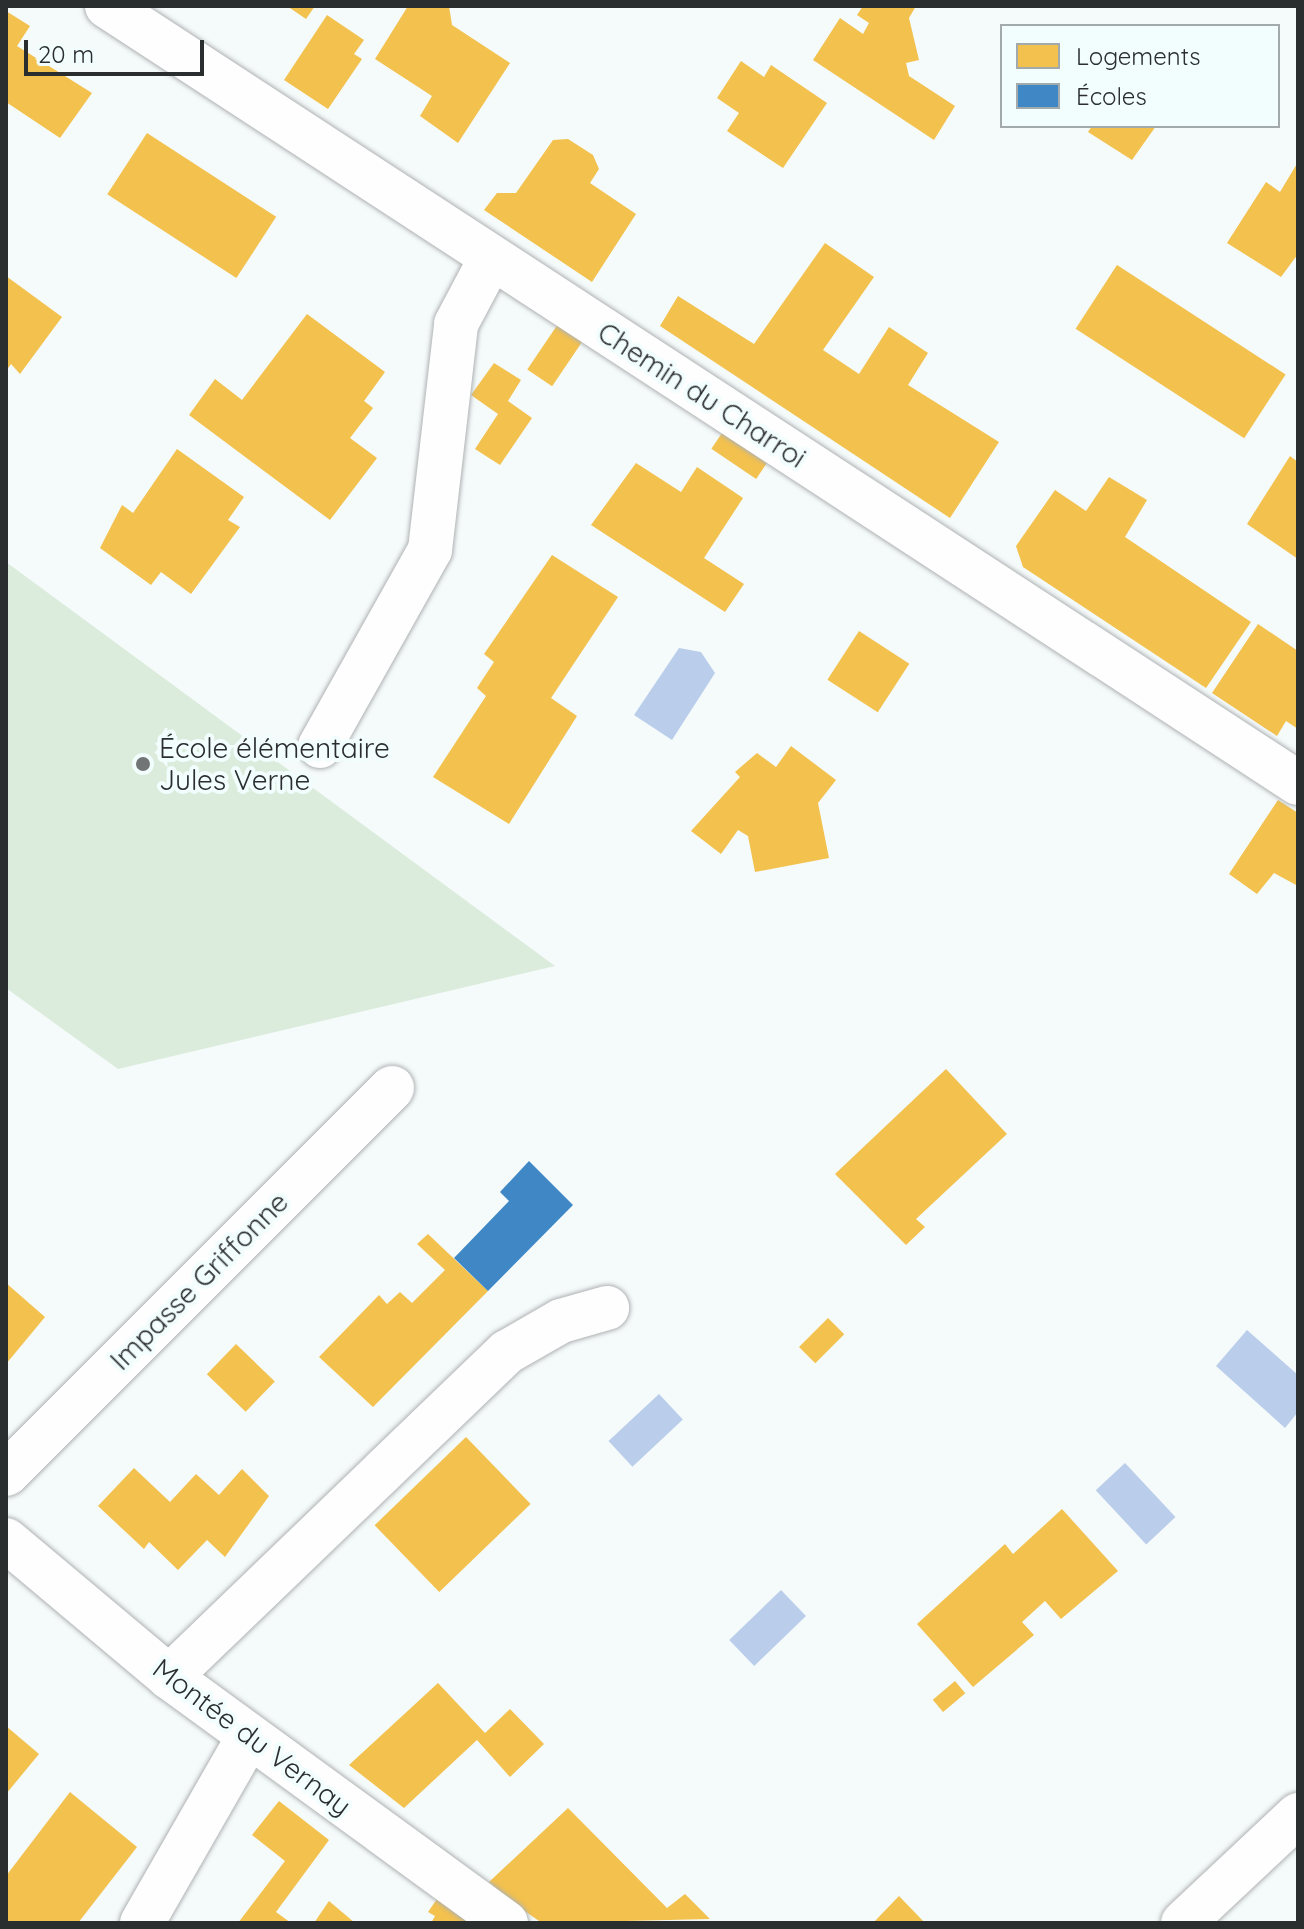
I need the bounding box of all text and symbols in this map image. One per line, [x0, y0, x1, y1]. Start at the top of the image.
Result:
scale bar [28, 24, 208, 74]
legend [1000, 24, 1280, 128]
text: 20 m [38, 39, 94, 69]
text: Logements [1076, 41, 1201, 71]
text: Écoles [1076, 81, 1147, 111]
street label: Chemin du Charroi [592, 315, 812, 475]
place label: École élémentaire Jules Verne [159, 731, 390, 797]
marker: École élémentaire Jules Verne [134, 755, 152, 773]
street label: Impasse Griffonne [103, 1185, 295, 1377]
street label: Montée du Vernay [146, 1652, 358, 1822]

